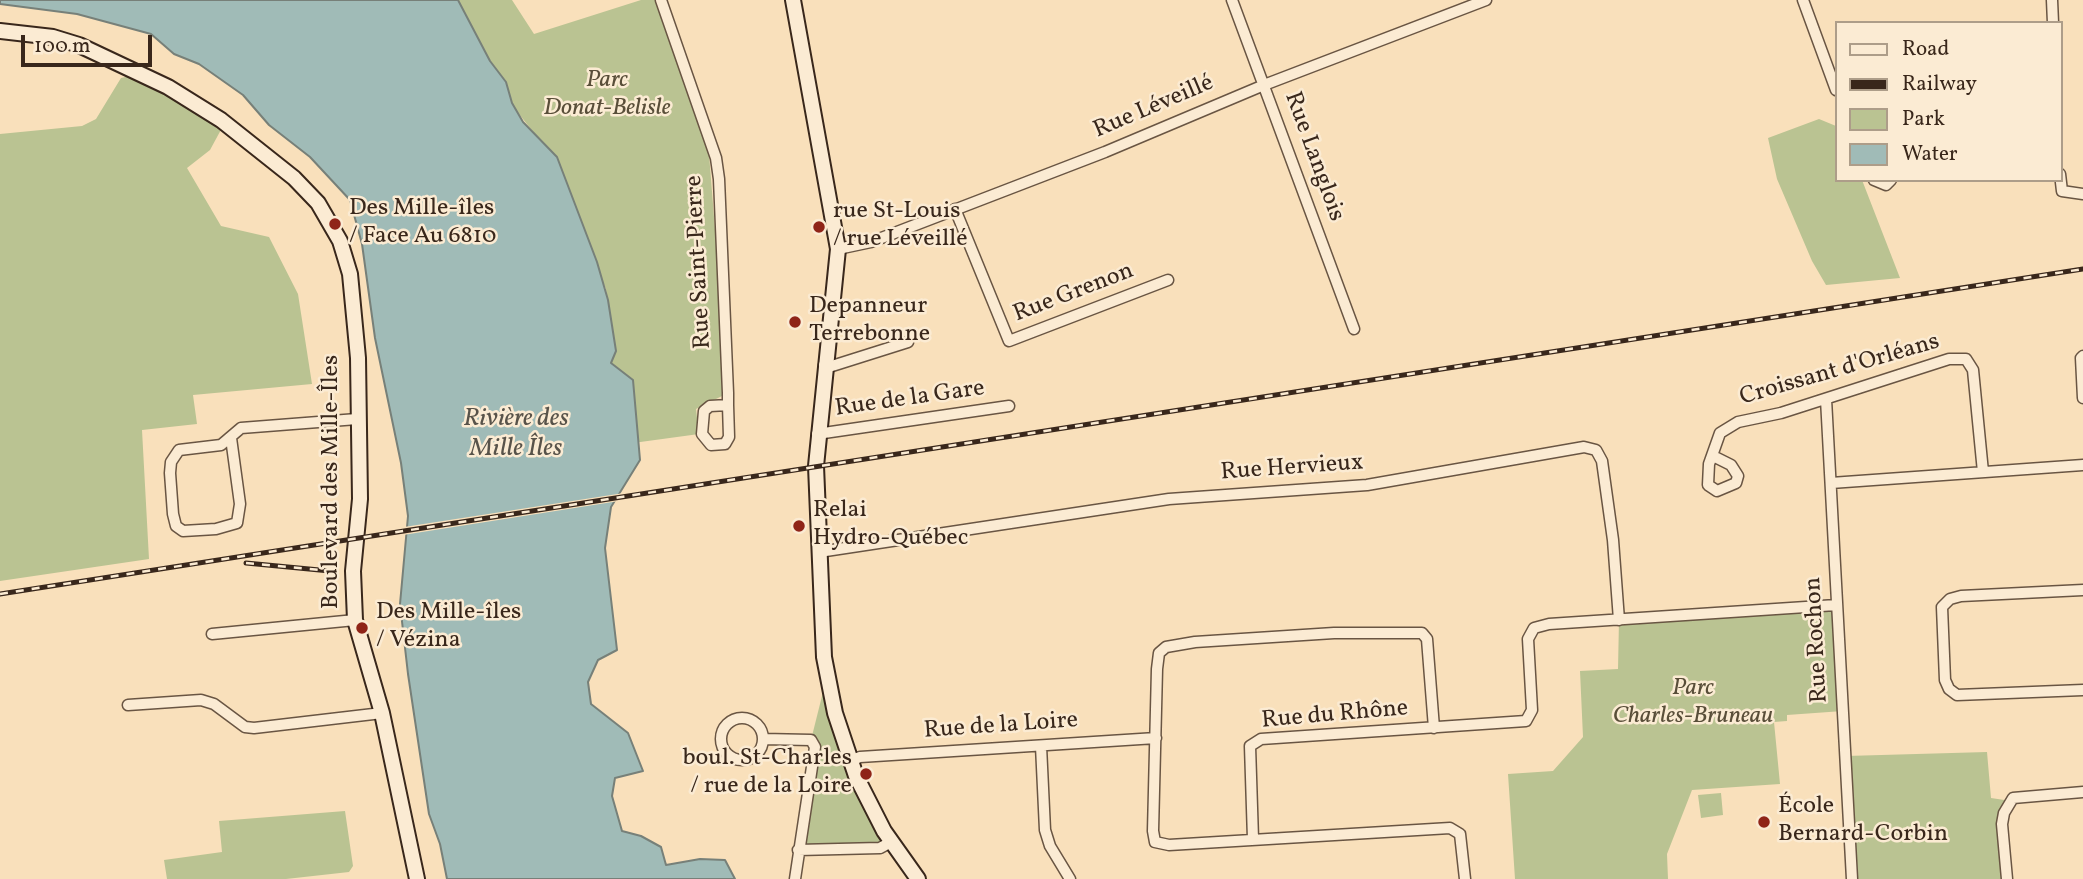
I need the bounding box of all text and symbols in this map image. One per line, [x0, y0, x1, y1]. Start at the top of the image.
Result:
scale bar [24, 21, 156, 65]
legend [1834, 21, 2062, 182]
text: 100 m [34, 32, 91, 61]
text: Road [1902, 35, 1949, 64]
park label: Parc Donat-Belisle [543, 68, 671, 124]
street label: Rue Léveillé [1090, 70, 1218, 146]
text: Railway [1902, 70, 1977, 99]
street label: Rue Langlois [1276, 88, 1350, 226]
text: Park [1902, 105, 1945, 134]
text: Water [1902, 140, 1958, 169]
street label: Rue Saint-Pierre [681, 174, 719, 350]
place label: Des Mille-îles / Face Au 6810 [349, 196, 497, 252]
place label: rue St-Louis / rue Léveillé [833, 199, 968, 255]
marker: Des Mille-îles / Face Au 6810 [327, 216, 343, 232]
marker: rue St-Louis / rue Léveillé [811, 219, 827, 235]
street label: Rue Grenon [1010, 258, 1138, 330]
place label: Depanneur Terrebonne [809, 294, 930, 350]
marker: Depanneur Terrebonne [787, 314, 803, 330]
street label: Croissant d'Orléans [1737, 329, 1943, 413]
street label: Boulevard des Mille-Îles [319, 355, 347, 609]
street label: Rue de la Gare [833, 375, 987, 425]
water label: Rivière des Mille Îles [463, 404, 569, 466]
street label: Rue Hervieux [1220, 450, 1364, 488]
place label: Relai Hydro-Québec [813, 498, 968, 554]
marker: Relai Hydro-Québec [791, 518, 807, 534]
street label: Rue Rochon [1800, 576, 1836, 704]
place label: Des Mille-îles / Vézina [376, 600, 521, 656]
marker: Des Mille-îles / Vézina [354, 620, 370, 636]
park label: Parc Charles-Bruneau [1613, 676, 1773, 732]
street label: Rue du Rhône [1260, 695, 1410, 737]
street label: Rue de la Loire [923, 707, 1079, 747]
place label: boul. St-Charles / rue de la Loire [682, 746, 852, 802]
marker: boul. St-Charles / rue de la Loire [858, 766, 874, 782]
place label: École Bernard-Corbin [1778, 794, 1948, 850]
marker: École Bernard-Corbin [1756, 814, 1772, 830]

